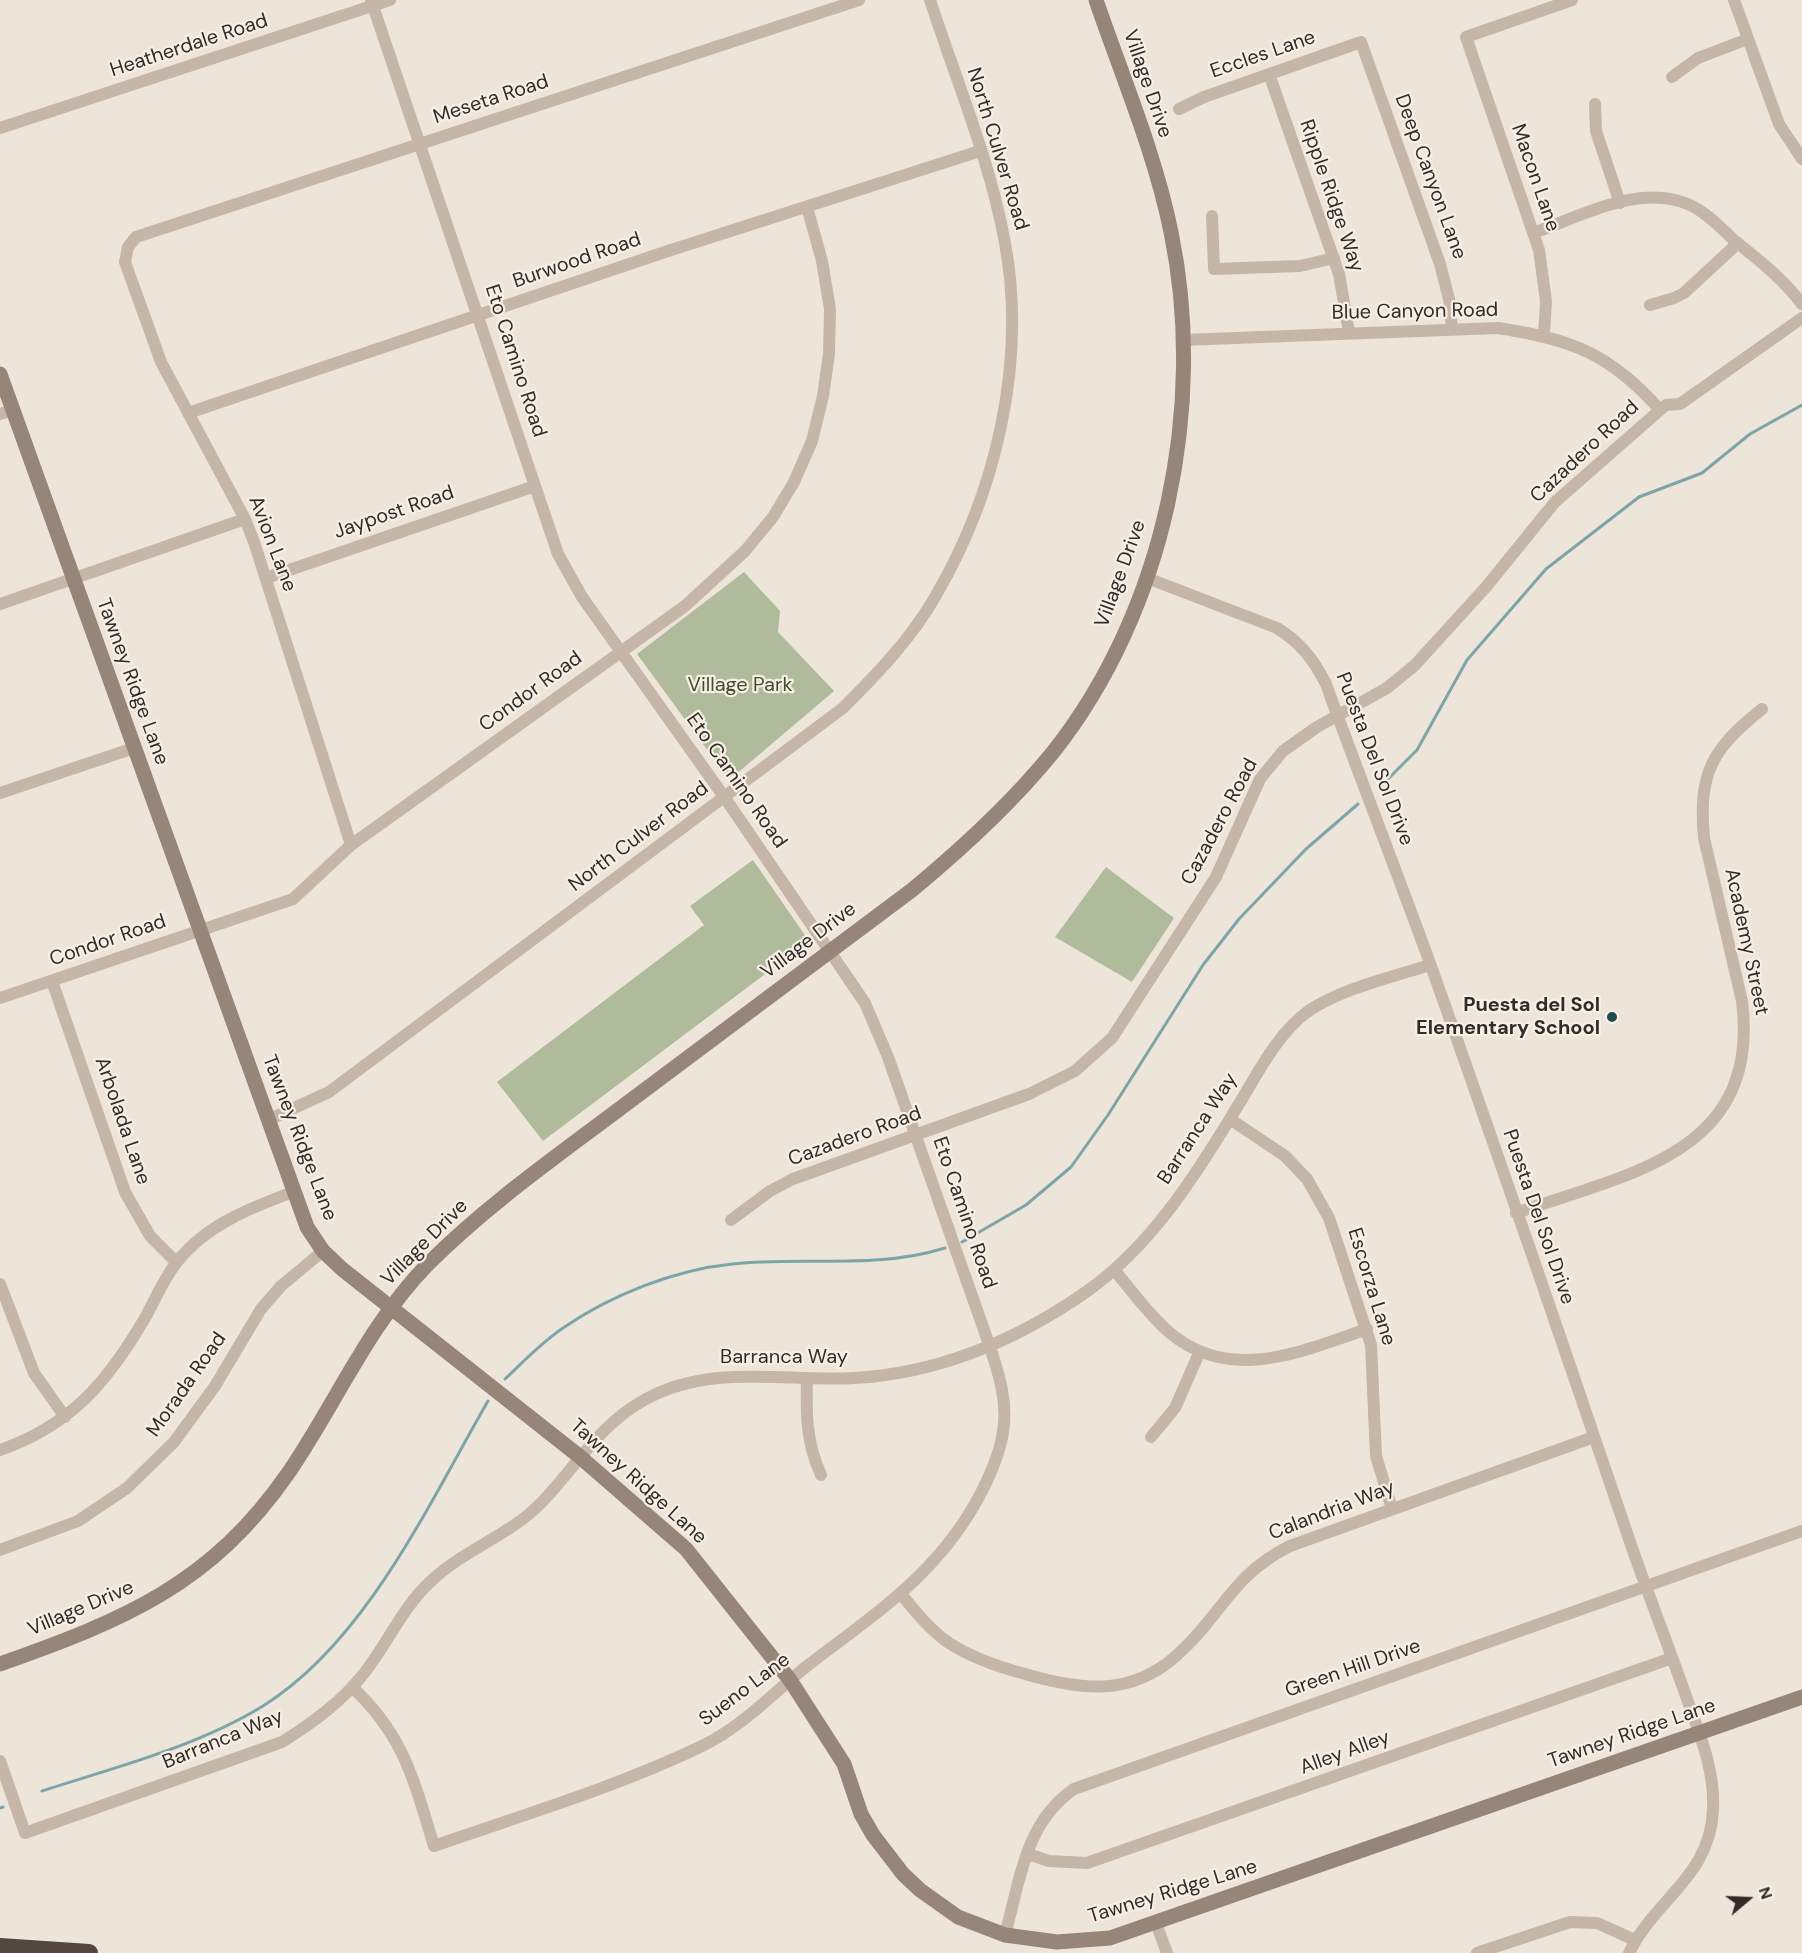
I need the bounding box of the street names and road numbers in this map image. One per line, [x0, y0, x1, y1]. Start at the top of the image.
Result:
street label: Heatherdale Road [107, 9, 271, 83]
street label: Eccles Lane [1207, 26, 1319, 84]
street label: Village Drive [1117, 27, 1177, 141]
street label: North Culver Road [961, 65, 1033, 233]
street label: Meseta Road [430, 70, 552, 130]
street label: Deep Canyon Lane [1389, 91, 1471, 263]
street label: Ripple Ridge Way [1294, 117, 1368, 275]
street label: Macon Lane [1505, 121, 1565, 235]
street label: Burwood Road [510, 228, 644, 294]
street label: Eto Camino Road [479, 282, 551, 440]
street label: Blue Canyon Road [1332, 299, 1498, 325]
street label: Cazadero Road [1526, 396, 1644, 508]
street label: Jaypost Road [331, 481, 457, 545]
street label: Avion Lane [243, 493, 301, 595]
street label: Village Drive [1090, 517, 1152, 631]
street label: Tawney Ridge Lane [91, 595, 173, 769]
street label: Condor Road [475, 647, 587, 737]
street label: Puesta Del Sol Drive [1330, 669, 1418, 849]
street label: Eto Camino Road [681, 709, 791, 853]
street label: Cazadero Road [1177, 755, 1263, 889]
street label: North Culver Road [564, 777, 714, 897]
street label: Academy Street [1719, 866, 1773, 1018]
street label: Village Drive [757, 897, 861, 985]
street label: Condor Road [47, 910, 169, 972]
street label: Tawney Ridge Lane [256, 1052, 342, 1224]
street label: Arbolada Lane [89, 1054, 155, 1188]
street label: Barranca Way [1153, 1069, 1243, 1189]
street label: Cazadero Road [785, 1102, 925, 1172]
street label: Puesta Del Sol Drive [1497, 1126, 1579, 1308]
street label: Eto Camino Road [927, 1134, 1001, 1292]
street label: Village Drive [377, 1195, 473, 1291]
street label: Escorza Lane [1342, 1225, 1400, 1349]
street label: Morada Road [142, 1328, 232, 1442]
street label: Barranca Way [720, 1346, 848, 1370]
street label: Tawney Ridge Lane [565, 1414, 711, 1550]
street label: Calandria Way [1266, 1476, 1398, 1546]
street label: Village Drive [24, 1576, 138, 1642]
street label: Green Hill Drive [1282, 1635, 1424, 1703]
street label: Sueno Lane [695, 1648, 795, 1732]
street label: Tawney Ridge Lane [1545, 1694, 1719, 1774]
street label: Barranca Way [159, 1705, 287, 1775]
street label: Alley Alley [1297, 1726, 1393, 1780]
street label: Tawney Ridge Lane [1086, 1855, 1260, 1929]

